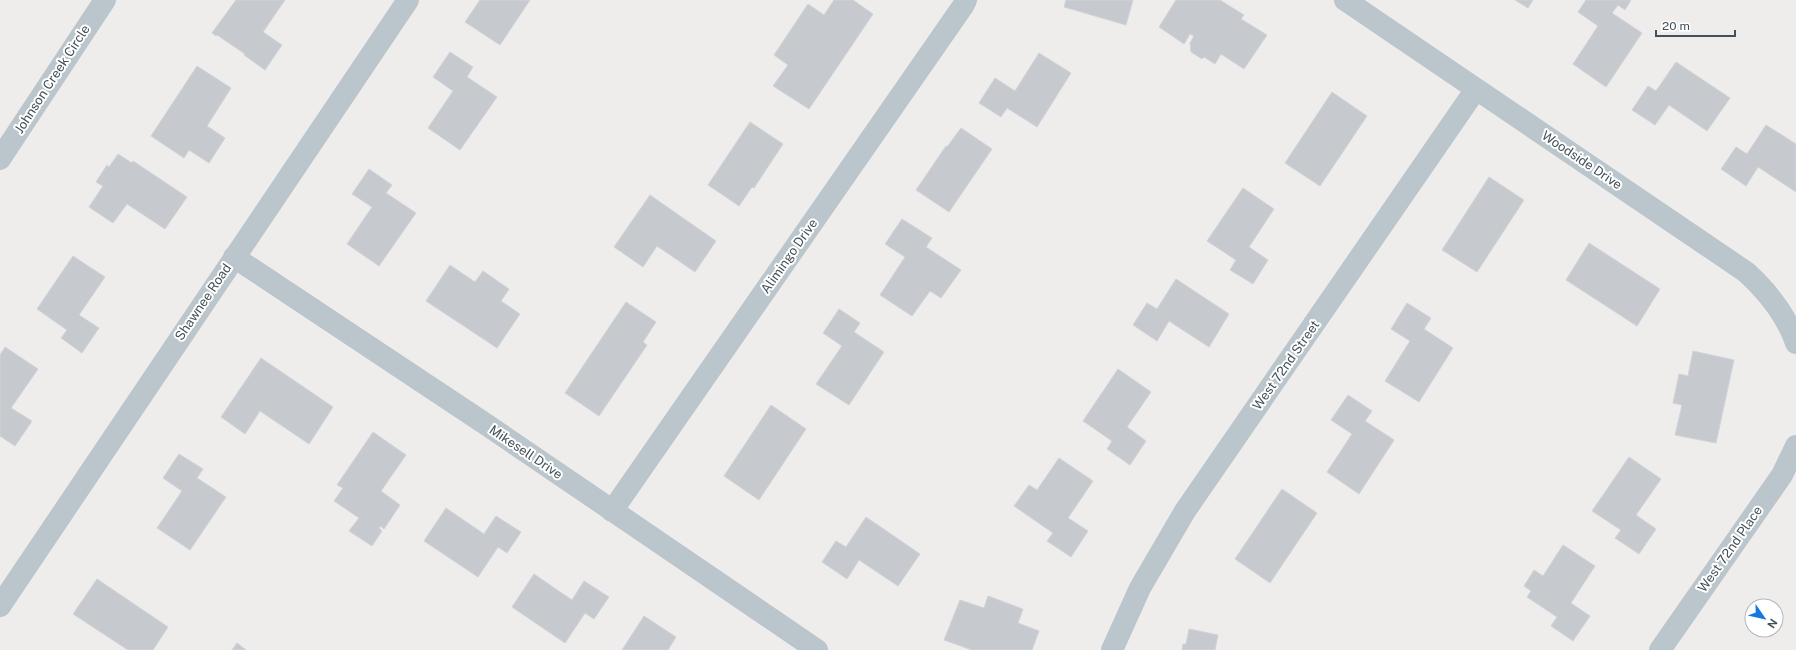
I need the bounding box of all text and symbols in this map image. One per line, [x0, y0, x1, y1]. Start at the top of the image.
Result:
scale bar [1656, 12, 1735, 38]
text: 20 m [1662, 19, 1690, 33]
street label: Johnson Creek Circle [11, 22, 93, 136]
street label: Woodside Drive [1539, 128, 1625, 192]
street label: Alimingo Drive [758, 216, 820, 296]
street label: Shawnee Road [172, 261, 234, 343]
street label: West 72nd Street [1250, 317, 1322, 413]
street label: Mikesell Drive [487, 422, 565, 482]
street label: West 72nd Place [1695, 503, 1765, 595]
north arrow [1744, 598, 1784, 638]
text: N [1765, 617, 1780, 631]

